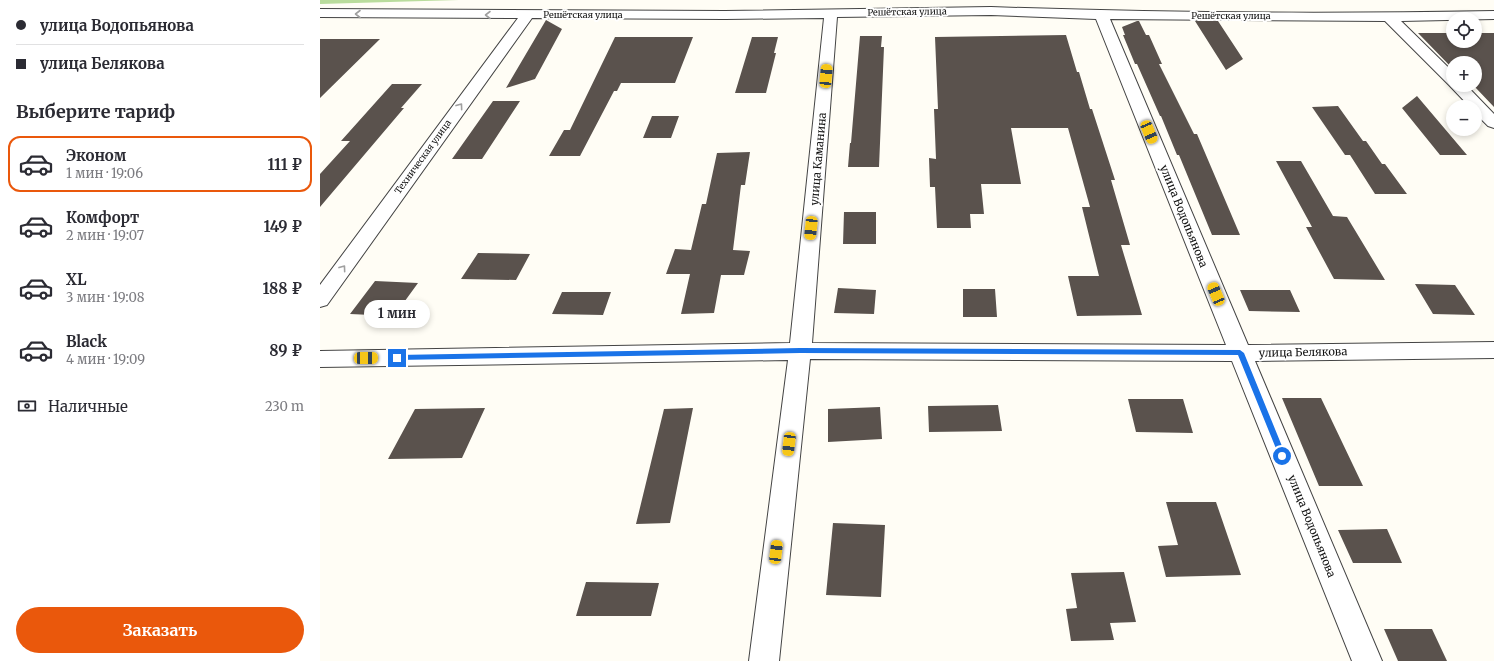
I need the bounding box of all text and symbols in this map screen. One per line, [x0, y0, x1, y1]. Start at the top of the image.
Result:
street label: Решётская улица [867, 5, 947, 18]
street label: Решётская улица [543, 9, 623, 20]
one-way arrow [355, 10, 361, 18]
street label: Решётская улица [1191, 10, 1271, 21]
one-way arrow [485, 11, 491, 19]
map controls [1446, 12, 1482, 136]
button: locate [1446, 12, 1482, 48]
text: улица Водопьянова [40, 16, 194, 35]
text: улица Белякова [40, 54, 165, 73]
button: + [1446, 56, 1482, 92]
car [819, 64, 833, 88]
text: Выберите тариф [16, 100, 175, 123]
button: − [1446, 100, 1482, 136]
one-way arrow [455, 104, 462, 111]
street label: улица Каманина [807, 112, 829, 206]
street label: Техническая улица [392, 117, 453, 196]
car [1139, 119, 1159, 145]
icon: car [18, 146, 54, 182]
text: Эконом [66, 146, 126, 165]
text: 111 ₽ [268, 155, 302, 174]
street label: улица Водопьянова [1157, 163, 1211, 269]
text: 1 мин · 19:06 [66, 165, 143, 182]
icon: car [18, 208, 54, 244]
text: Комфорт [66, 208, 139, 227]
car [804, 215, 818, 241]
text: 149 ₽ [264, 217, 302, 236]
text: 2 мин · 19:07 [66, 227, 144, 244]
one-way arrow [338, 266, 345, 273]
icon: car [18, 270, 54, 306]
text: XL [66, 270, 87, 289]
text: 188 ₽ [263, 279, 302, 298]
car [1206, 281, 1226, 307]
text: 3 мин · 19:08 [66, 289, 144, 306]
callout: 1 мин [364, 300, 430, 328]
text: 1 мин [378, 305, 416, 322]
icon: car [18, 332, 54, 368]
text: Black [66, 332, 107, 351]
text: 89 ₽ [269, 341, 302, 360]
street label: улица Белякова [1259, 344, 1348, 360]
route end [388, 349, 406, 367]
text: 4 мин · 19:09 [66, 351, 145, 368]
car [354, 352, 378, 364]
icon: cash [16, 395, 38, 417]
text: Наличные [48, 397, 128, 416]
text: 230 m [265, 398, 304, 415]
car [782, 431, 796, 457]
route start [1273, 447, 1291, 465]
street label: улица Водопьянова [1285, 473, 1339, 579]
car [769, 539, 783, 565]
button: Заказать [16, 607, 304, 653]

